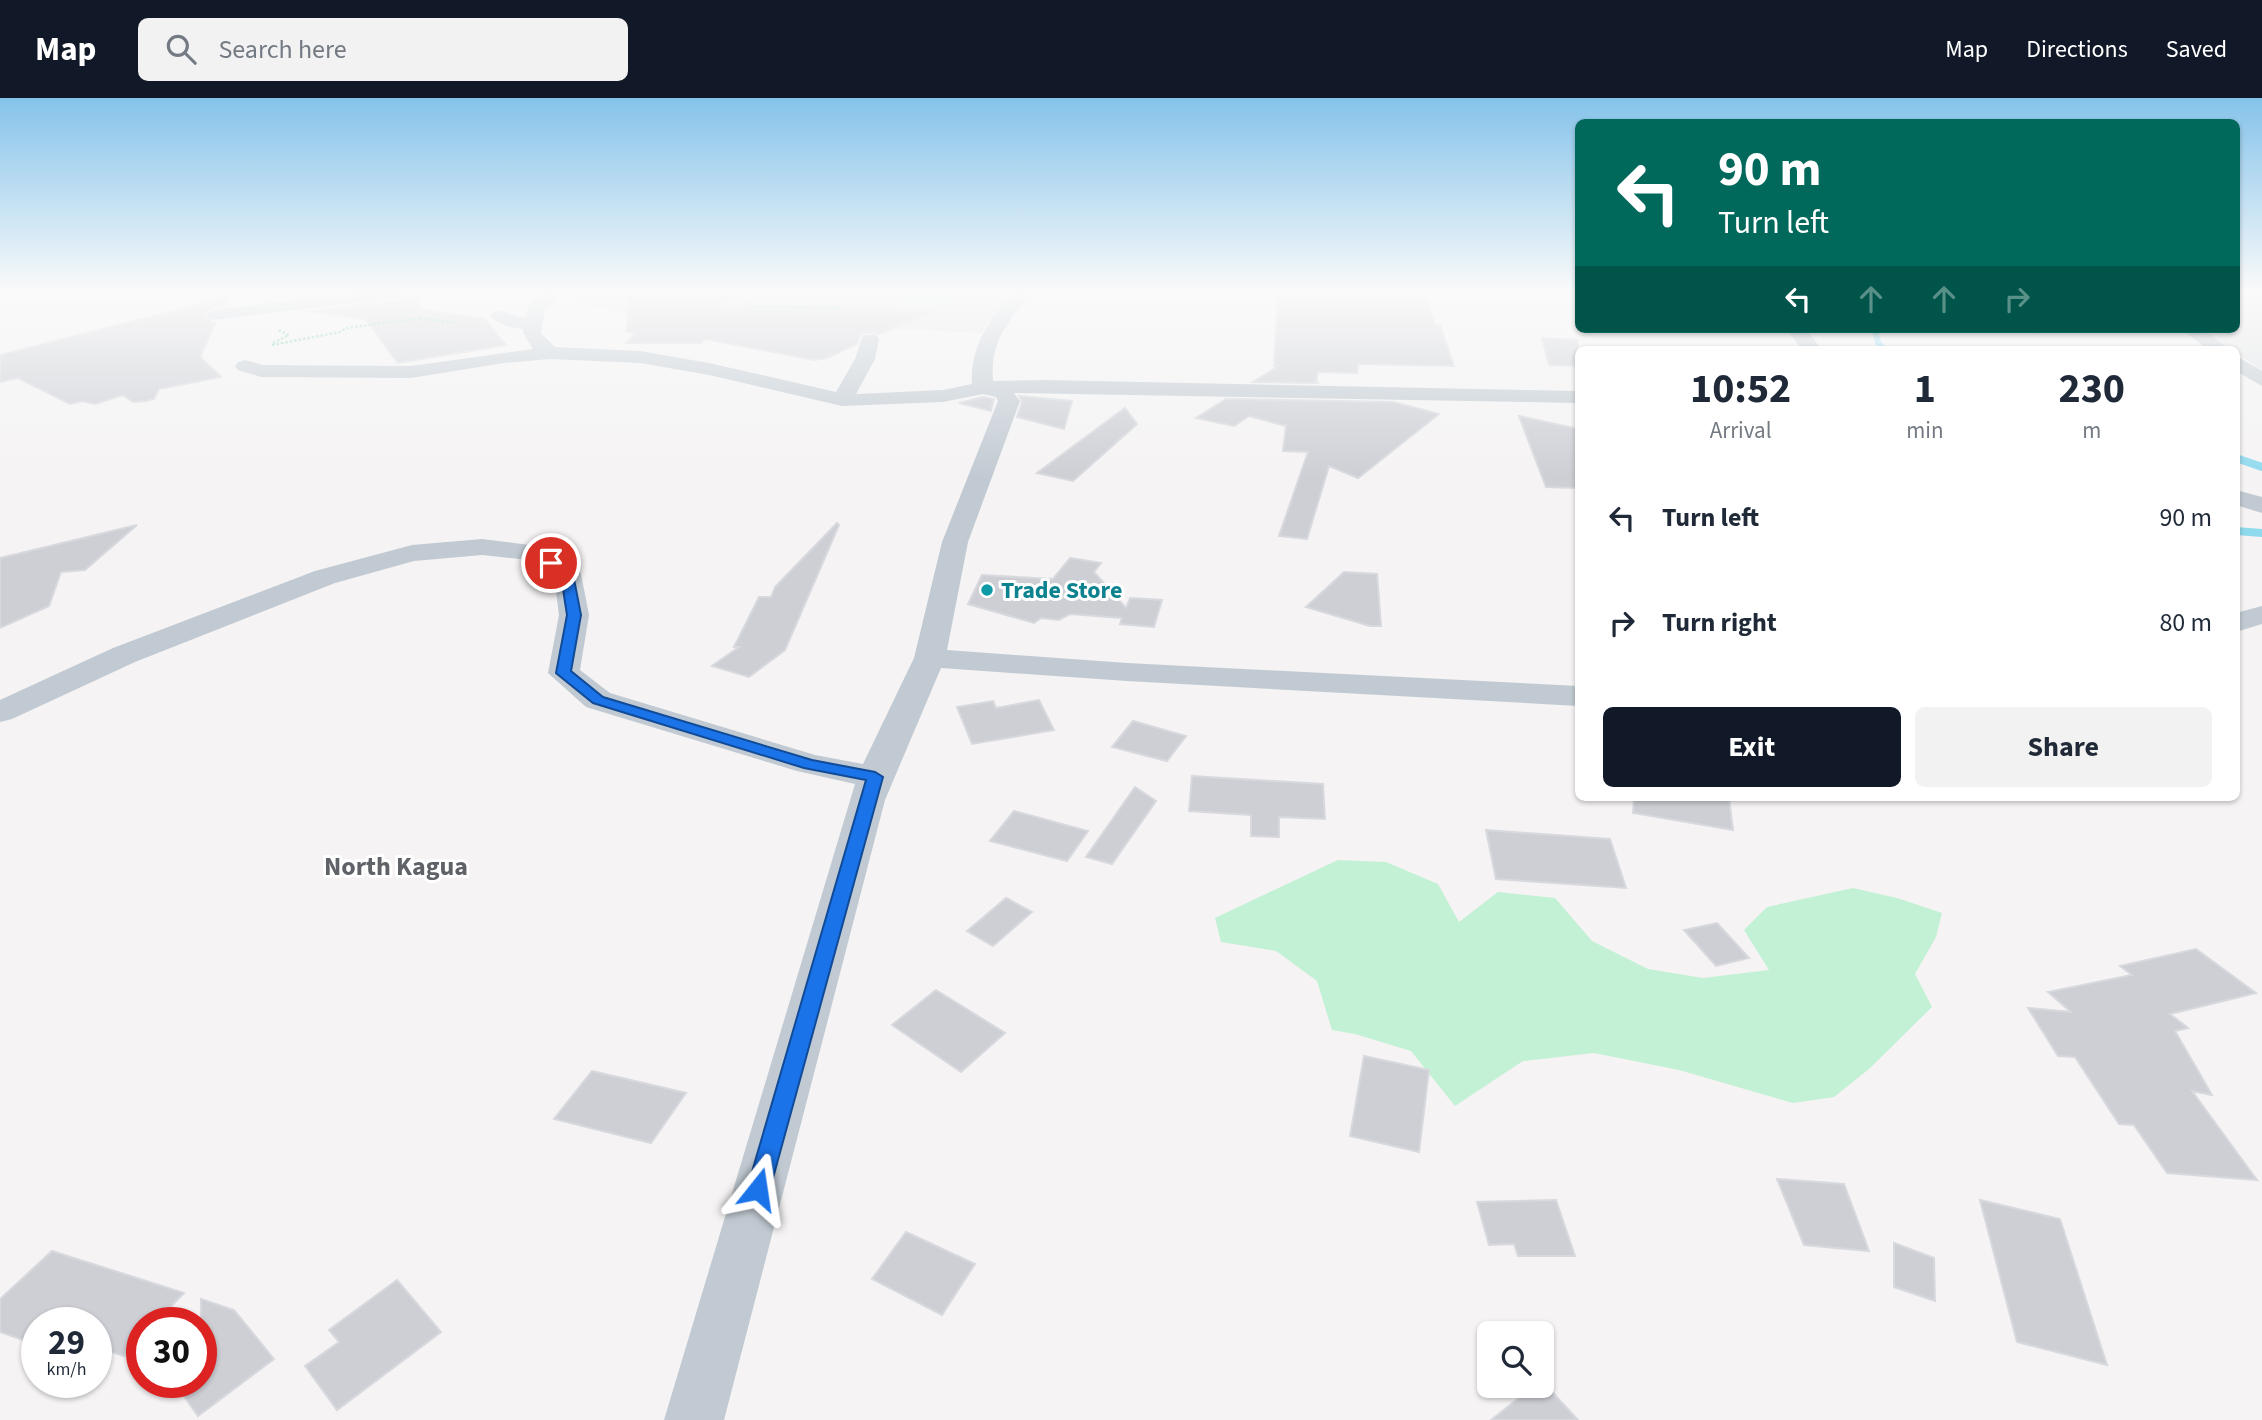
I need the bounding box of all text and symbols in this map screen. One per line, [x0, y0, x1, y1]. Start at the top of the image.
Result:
search box [138, 18, 628, 81]
text: Map [35, 26, 96, 73]
icon: search [162, 30, 200, 68]
text: Search here [218, 31, 347, 68]
text: Map [1945, 32, 1988, 67]
text: Directions [2026, 32, 2128, 67]
text: Saved [2166, 32, 2227, 67]
text: 90 m [1718, 135, 1822, 205]
icon: left [1603, 147, 1694, 238]
text: Turn left [1718, 200, 1829, 246]
icon: left [1779, 280, 1817, 318]
icon: ahead [1852, 280, 1890, 318]
icon: ahead [1925, 280, 1963, 318]
icon: right [1998, 280, 2036, 318]
text: 10:52 [1690, 359, 1791, 419]
text: 1 [1914, 359, 1936, 419]
text: 230 [2058, 359, 2125, 419]
text: Arrival [1710, 414, 1772, 447]
text: min [1906, 414, 1944, 447]
text: m [2082, 414, 2101, 447]
icon: left [1603, 499, 1641, 537]
text: Turn left [1662, 499, 1759, 536]
text: 90 m [2159, 499, 2212, 536]
pin [521, 533, 581, 593]
icon: arrive [532, 544, 570, 582]
place label: Trade Store [1001, 573, 1122, 608]
marker: Trade Store [979, 582, 995, 598]
icon: right [1603, 604, 1641, 642]
text: Turn right [1662, 604, 1777, 641]
text: 80 m [2159, 604, 2212, 641]
button: Exit [1603, 707, 1901, 787]
button: Share [1915, 707, 2212, 787]
district label: North Kagua [324, 848, 468, 885]
position arrow [721, 1152, 795, 1226]
speed limit sign: 30 [126, 1307, 217, 1398]
text: 29 [48, 1318, 85, 1368]
map controls [1477, 1321, 1554, 1398]
button: search [1477, 1321, 1554, 1398]
text: km/h [47, 1357, 86, 1382]

